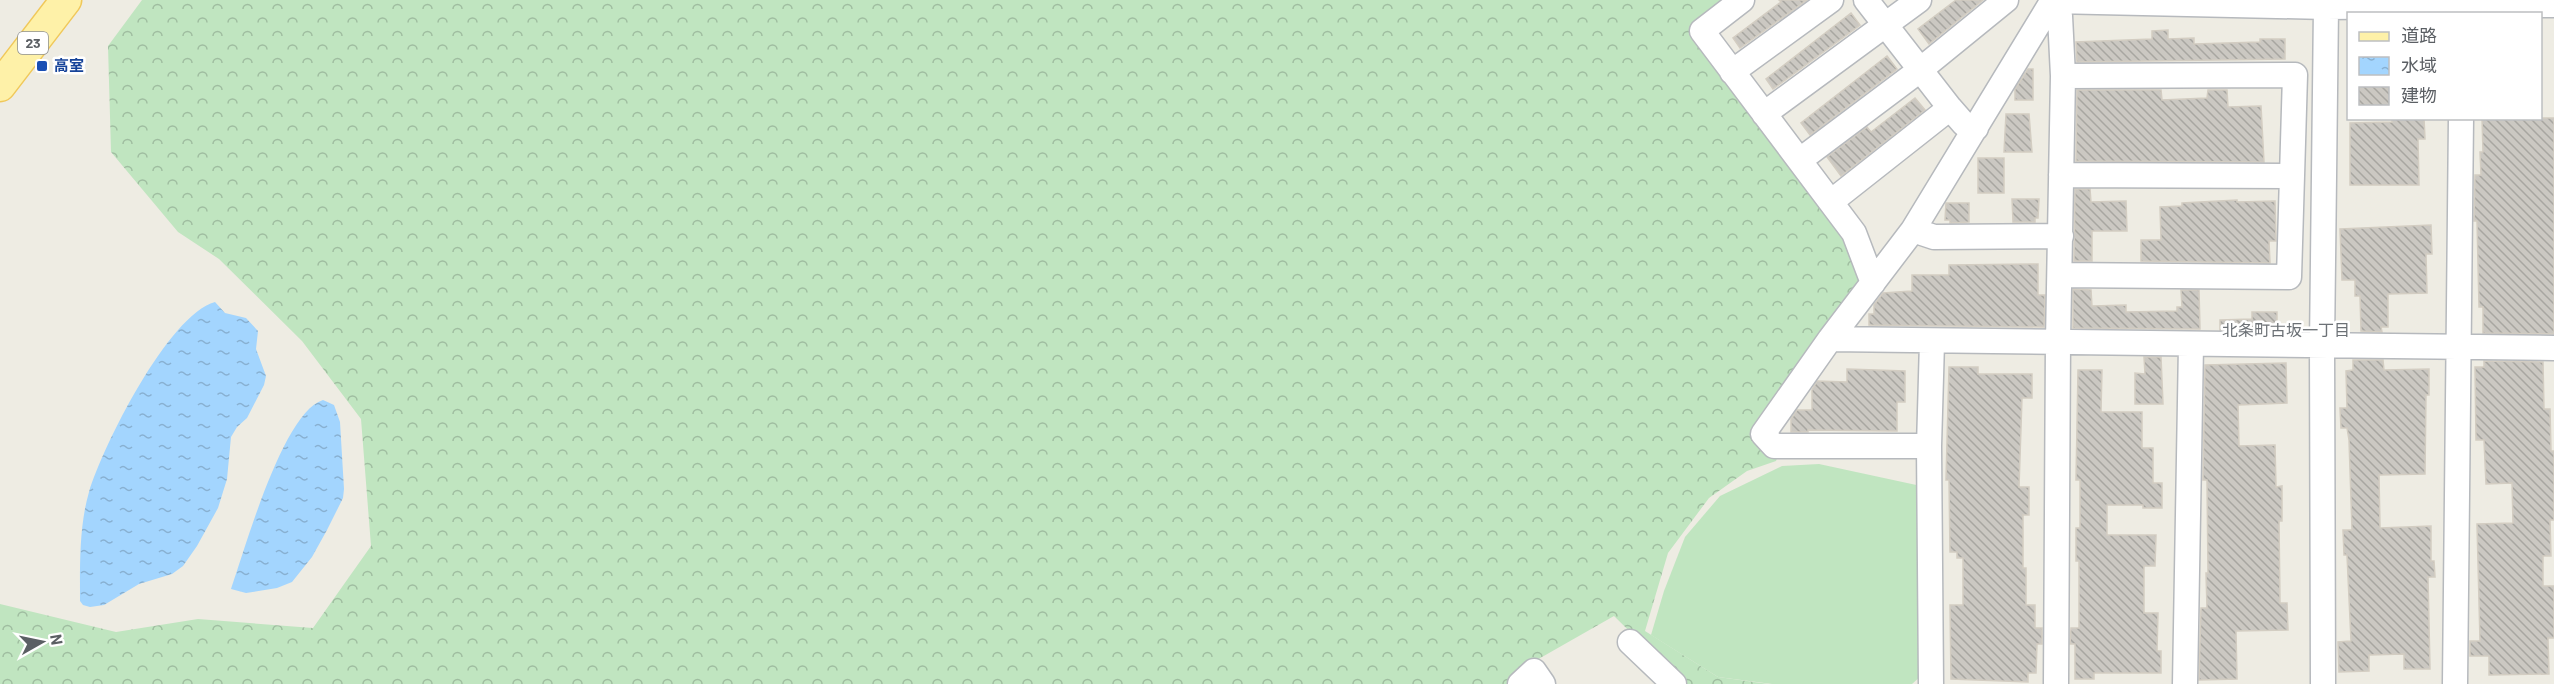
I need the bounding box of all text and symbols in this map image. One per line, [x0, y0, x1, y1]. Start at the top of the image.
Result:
legend [2347, 12, 2542, 120]
text: 道路 [2401, 24, 2437, 46]
road number: 23 [18, 32, 48, 54]
text: 水域 [2401, 54, 2437, 76]
place label: 高室 [54, 56, 84, 74]
marker: 高室 [35, 59, 49, 73]
text: 建物 [2401, 84, 2437, 106]
district label: 北条町古坂一丁目 [2222, 320, 2350, 339]
north arrow [12, 612, 72, 672]
text: N [47, 633, 68, 646]

